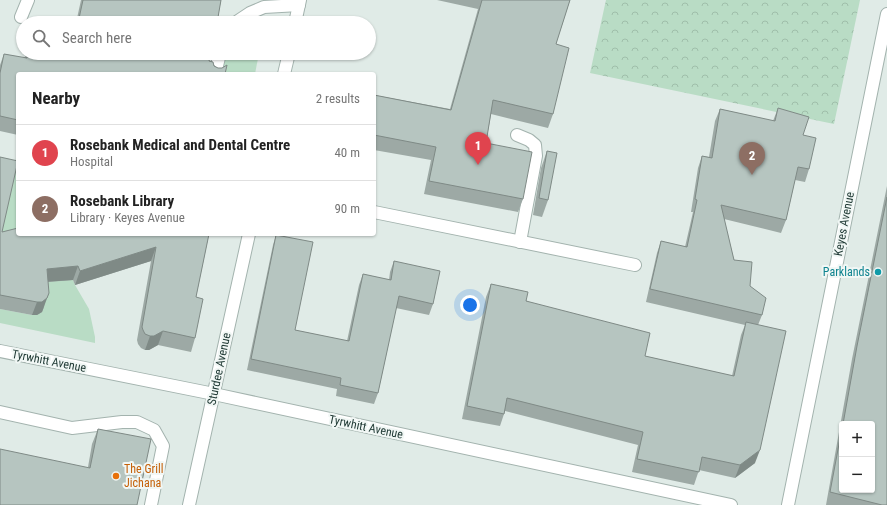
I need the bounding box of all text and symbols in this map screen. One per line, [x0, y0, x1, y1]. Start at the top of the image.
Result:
search box [16, 16, 376, 60]
icon: search [30, 27, 52, 49]
text: Search here [62, 29, 132, 47]
text: Nearby [32, 88, 80, 108]
text: 2 results [316, 91, 360, 106]
pin: 1 [465, 132, 491, 165]
text: Rosebank Medical and Dental Centre [70, 136, 290, 154]
pin: 2 [739, 142, 765, 175]
text: 1 [42, 145, 48, 160]
text: 40 m [334, 145, 360, 160]
text: Hospital [70, 154, 113, 169]
street label: Keyes Avenue [831, 190, 857, 257]
text: Rosebank Library [70, 192, 174, 210]
text: 2 [42, 201, 48, 216]
text: 90 m [334, 201, 360, 216]
text: Library · Keyes Avenue [70, 210, 185, 225]
place label: Parklands [823, 265, 870, 279]
marker: Parklands [873, 267, 883, 277]
your location [460, 295, 480, 315]
street label: Sturdee Avenue [204, 331, 234, 406]
street label: Tyrwhitt Avenue [11, 347, 88, 375]
street label: Tyrwhitt Avenue [328, 412, 405, 442]
map controls [839, 421, 875, 493]
button: + [839, 421, 875, 457]
button: − [839, 457, 875, 493]
place label: The Grill Jichana [124, 462, 163, 490]
marker: The Grill Jichana [111, 471, 121, 481]

